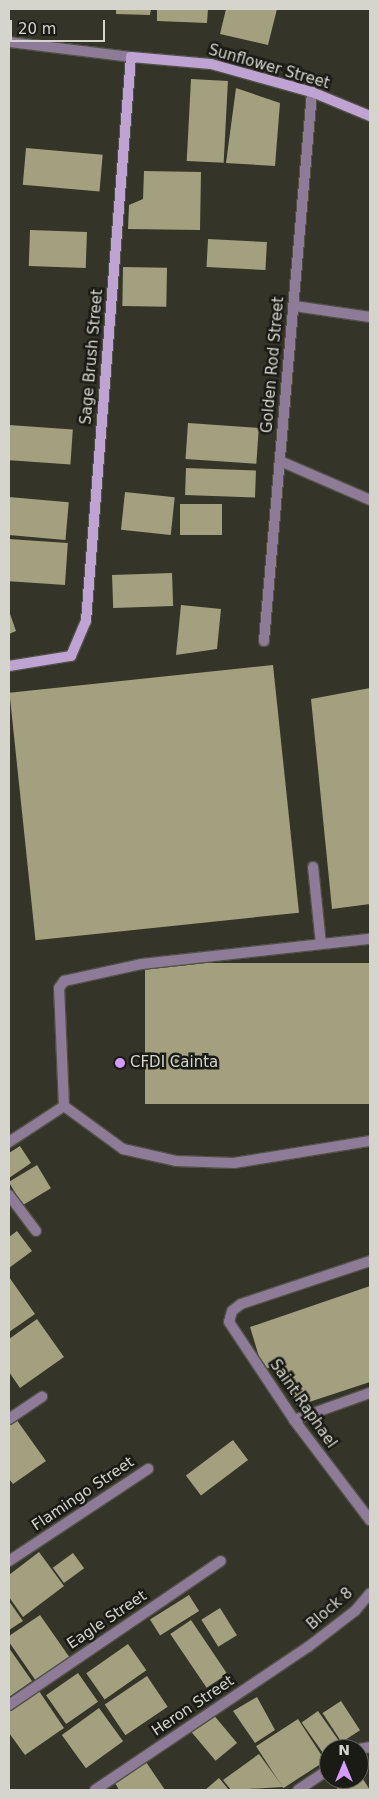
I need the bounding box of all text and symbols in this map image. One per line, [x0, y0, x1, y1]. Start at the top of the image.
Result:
scale bar [12, 10, 108, 42]
text: 20 m [18, 20, 56, 38]
street label: Sunflower Street [206, 41, 332, 93]
street label: Sage Brush Street [77, 289, 107, 425]
street label: Golden Rod Street [258, 296, 288, 434]
place label: CFDI Cainta [130, 1054, 218, 1072]
marker: CFDI Cainta [114, 1057, 126, 1069]
street label: Saint Raphael [266, 1356, 340, 1452]
street label: Flamingo Street [29, 1453, 137, 1535]
street label: Block 8 [303, 1584, 357, 1634]
street label: Eagle Street [64, 1587, 150, 1653]
street label: Heron Street [148, 1672, 238, 1740]
north arrow [319, 1739, 369, 1789]
text: N [338, 1742, 350, 1758]

